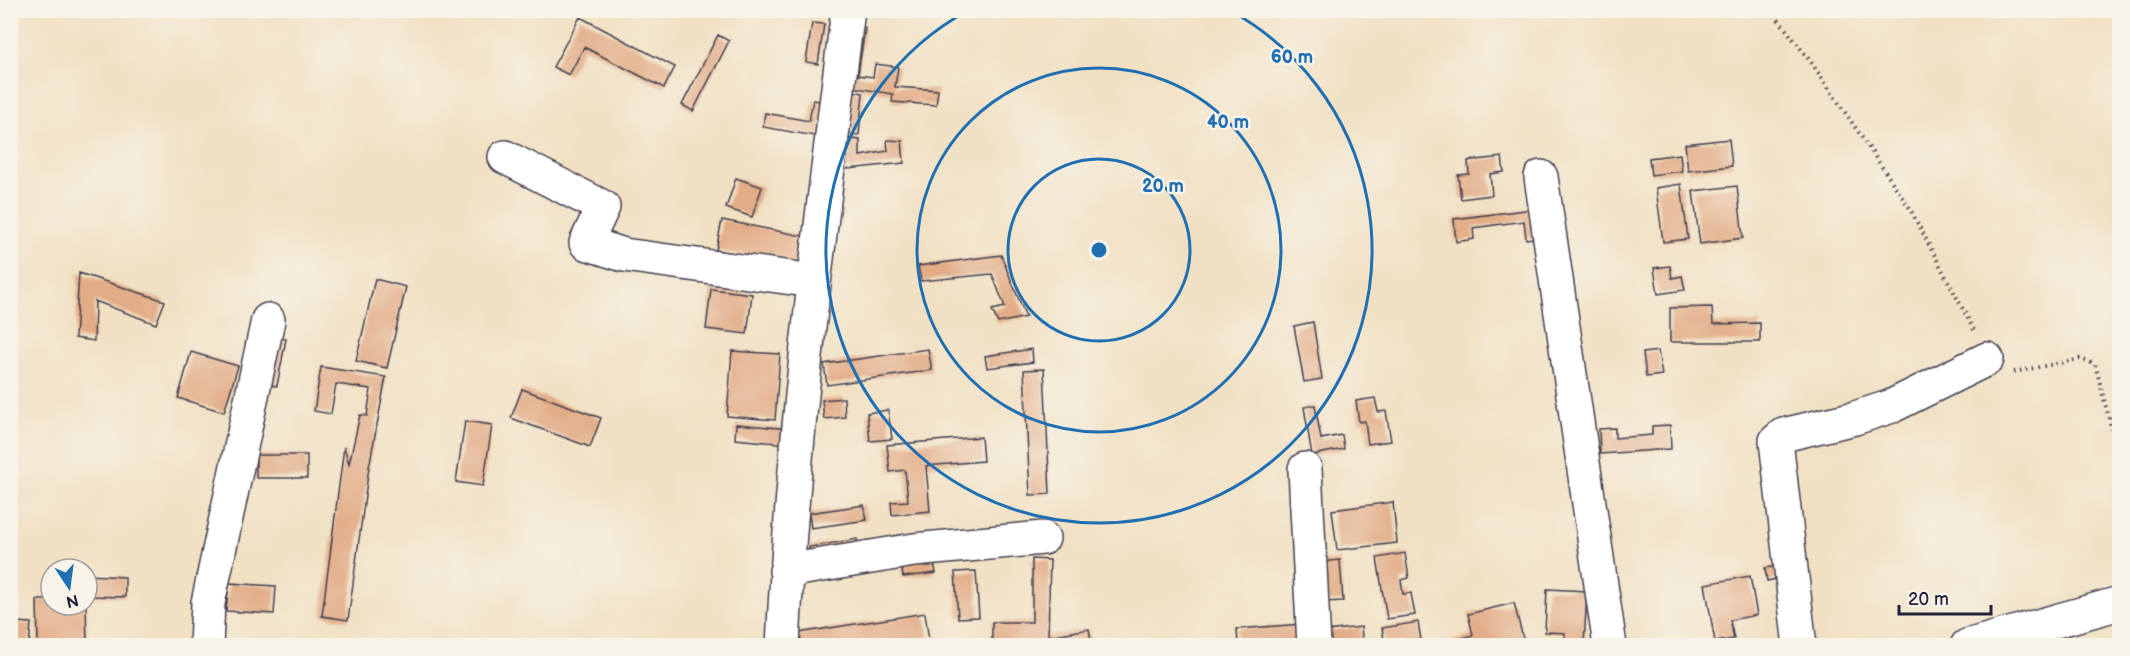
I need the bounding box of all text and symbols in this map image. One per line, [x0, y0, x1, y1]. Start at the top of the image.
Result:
text: 60 m [1271, 47, 1313, 68]
text: 40 m [1207, 112, 1249, 133]
text: 20 m [1142, 176, 1184, 197]
centre of rings [1089, 240, 1109, 260]
north arrow [39, 557, 99, 617]
scale bar [1899, 578, 1990, 616]
text: 20 m [1908, 589, 1949, 610]
text: N [64, 590, 80, 611]

